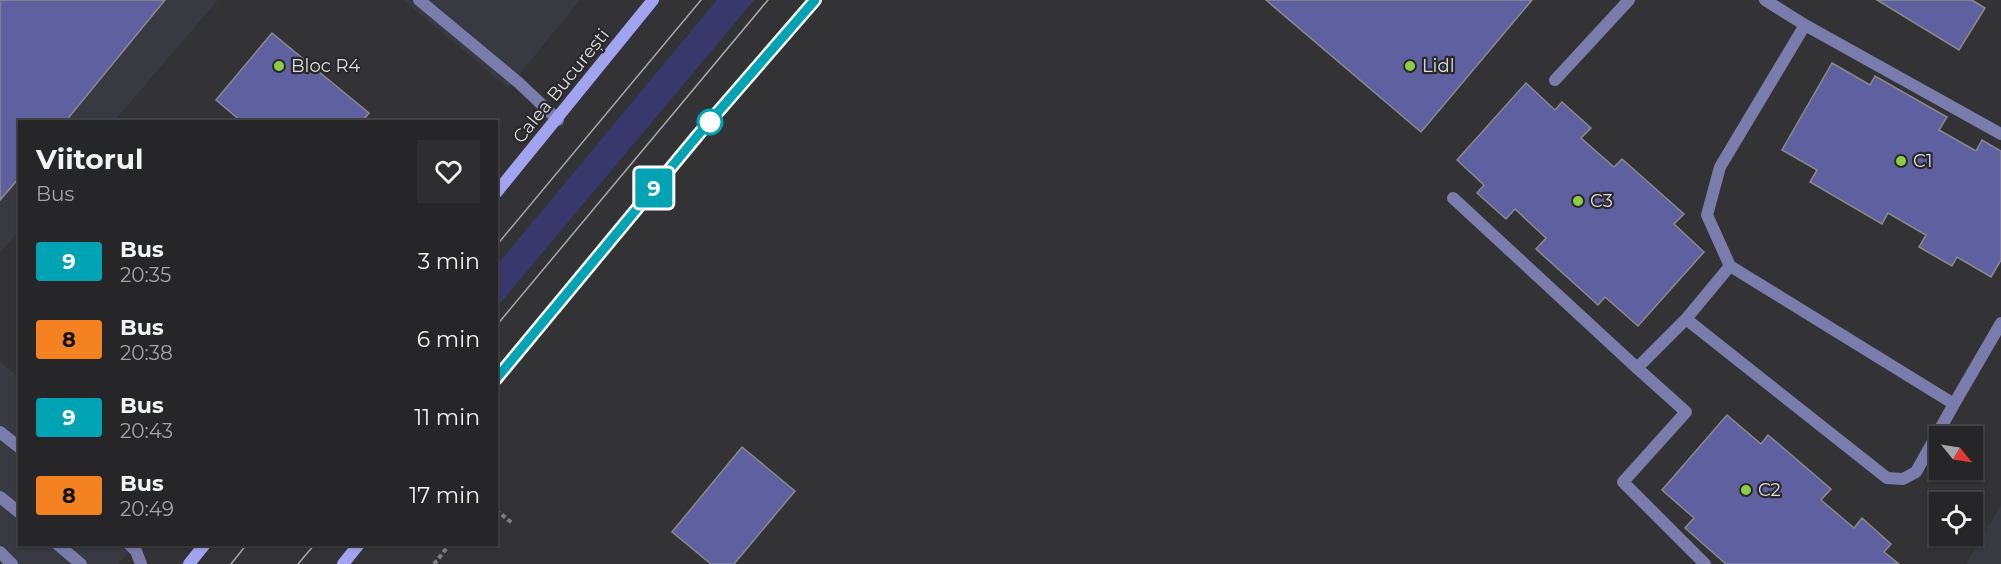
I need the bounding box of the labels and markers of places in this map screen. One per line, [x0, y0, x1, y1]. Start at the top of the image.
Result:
place label: Bloc R4 [291, 55, 360, 77]
place label: Lidl [1422, 55, 1455, 77]
marker: Bloc R4 [272, 59, 286, 73]
marker: Lidl [1403, 59, 1417, 73]
unlabelled marker [697, 109, 723, 135]
place label: C1 [1913, 150, 1932, 172]
marker: C1 [1894, 154, 1908, 168]
place label: C3 [1590, 190, 1613, 212]
marker: C3 [1571, 194, 1585, 208]
place label: C2 [1758, 479, 1781, 501]
marker: C2 [1739, 483, 1753, 497]

